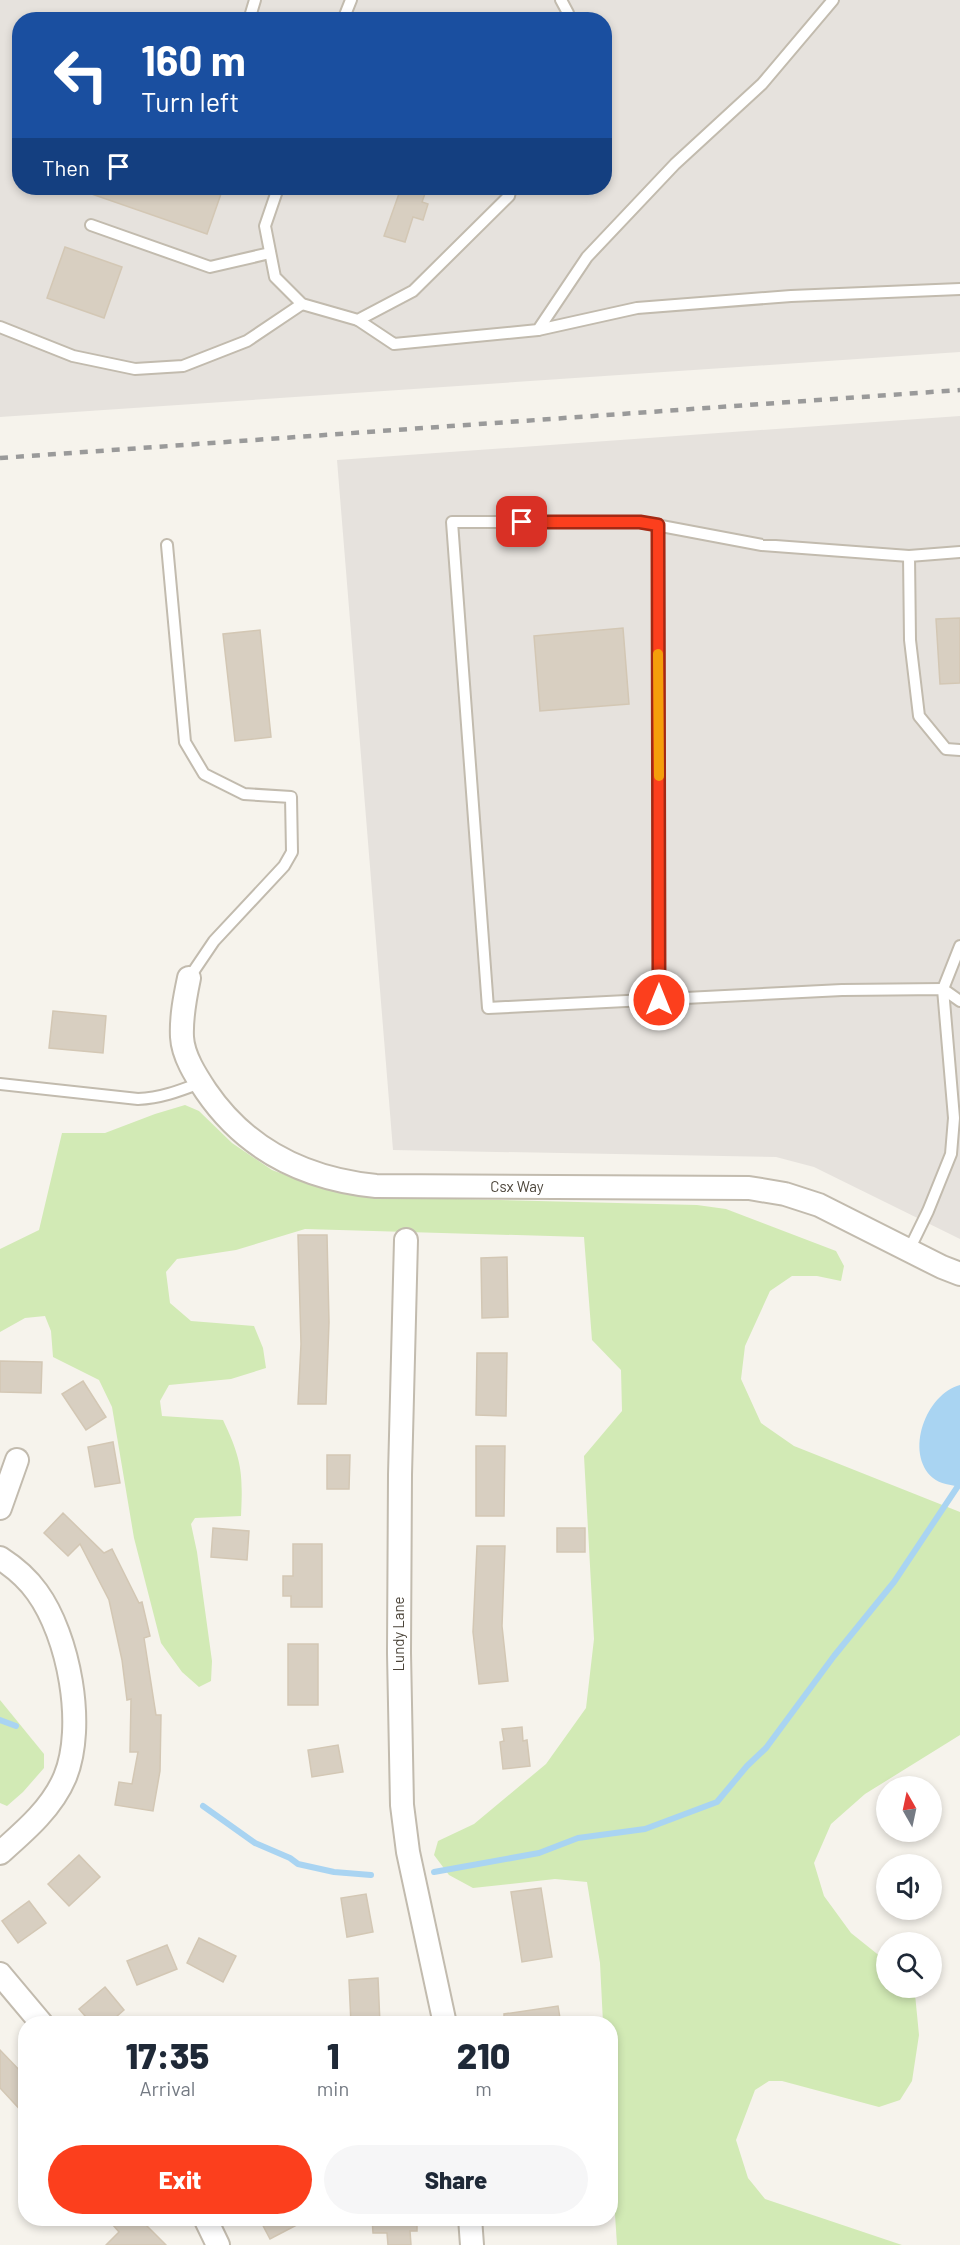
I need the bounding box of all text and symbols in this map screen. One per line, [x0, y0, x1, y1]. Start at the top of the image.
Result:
text: 160 m [141, 34, 246, 84]
icon: left [42, 36, 120, 114]
text: Turn left [141, 85, 239, 117]
icon: arrive [102, 150, 135, 183]
text: Then [42, 154, 90, 180]
pin [496, 496, 547, 547]
icon: arrive [505, 505, 538, 538]
position arrow [627, 968, 691, 1032]
street label: Csx Way [490, 1177, 544, 1195]
street label: Lundy Lane [389, 1597, 407, 1671]
north arrow [876, 1776, 942, 1842]
map controls [876, 1776, 942, 1998]
button: sound [876, 1854, 942, 1920]
button: search [876, 1932, 942, 1998]
text: 17:35 [126, 2033, 209, 2076]
text: 1 [327, 2033, 339, 2076]
text: 210 [457, 2033, 510, 2076]
text: Arrival [139, 2076, 195, 2100]
text: min [317, 2076, 349, 2100]
text: m [475, 2076, 492, 2100]
button: Exit [48, 2145, 312, 2214]
button: Share [324, 2145, 588, 2214]

